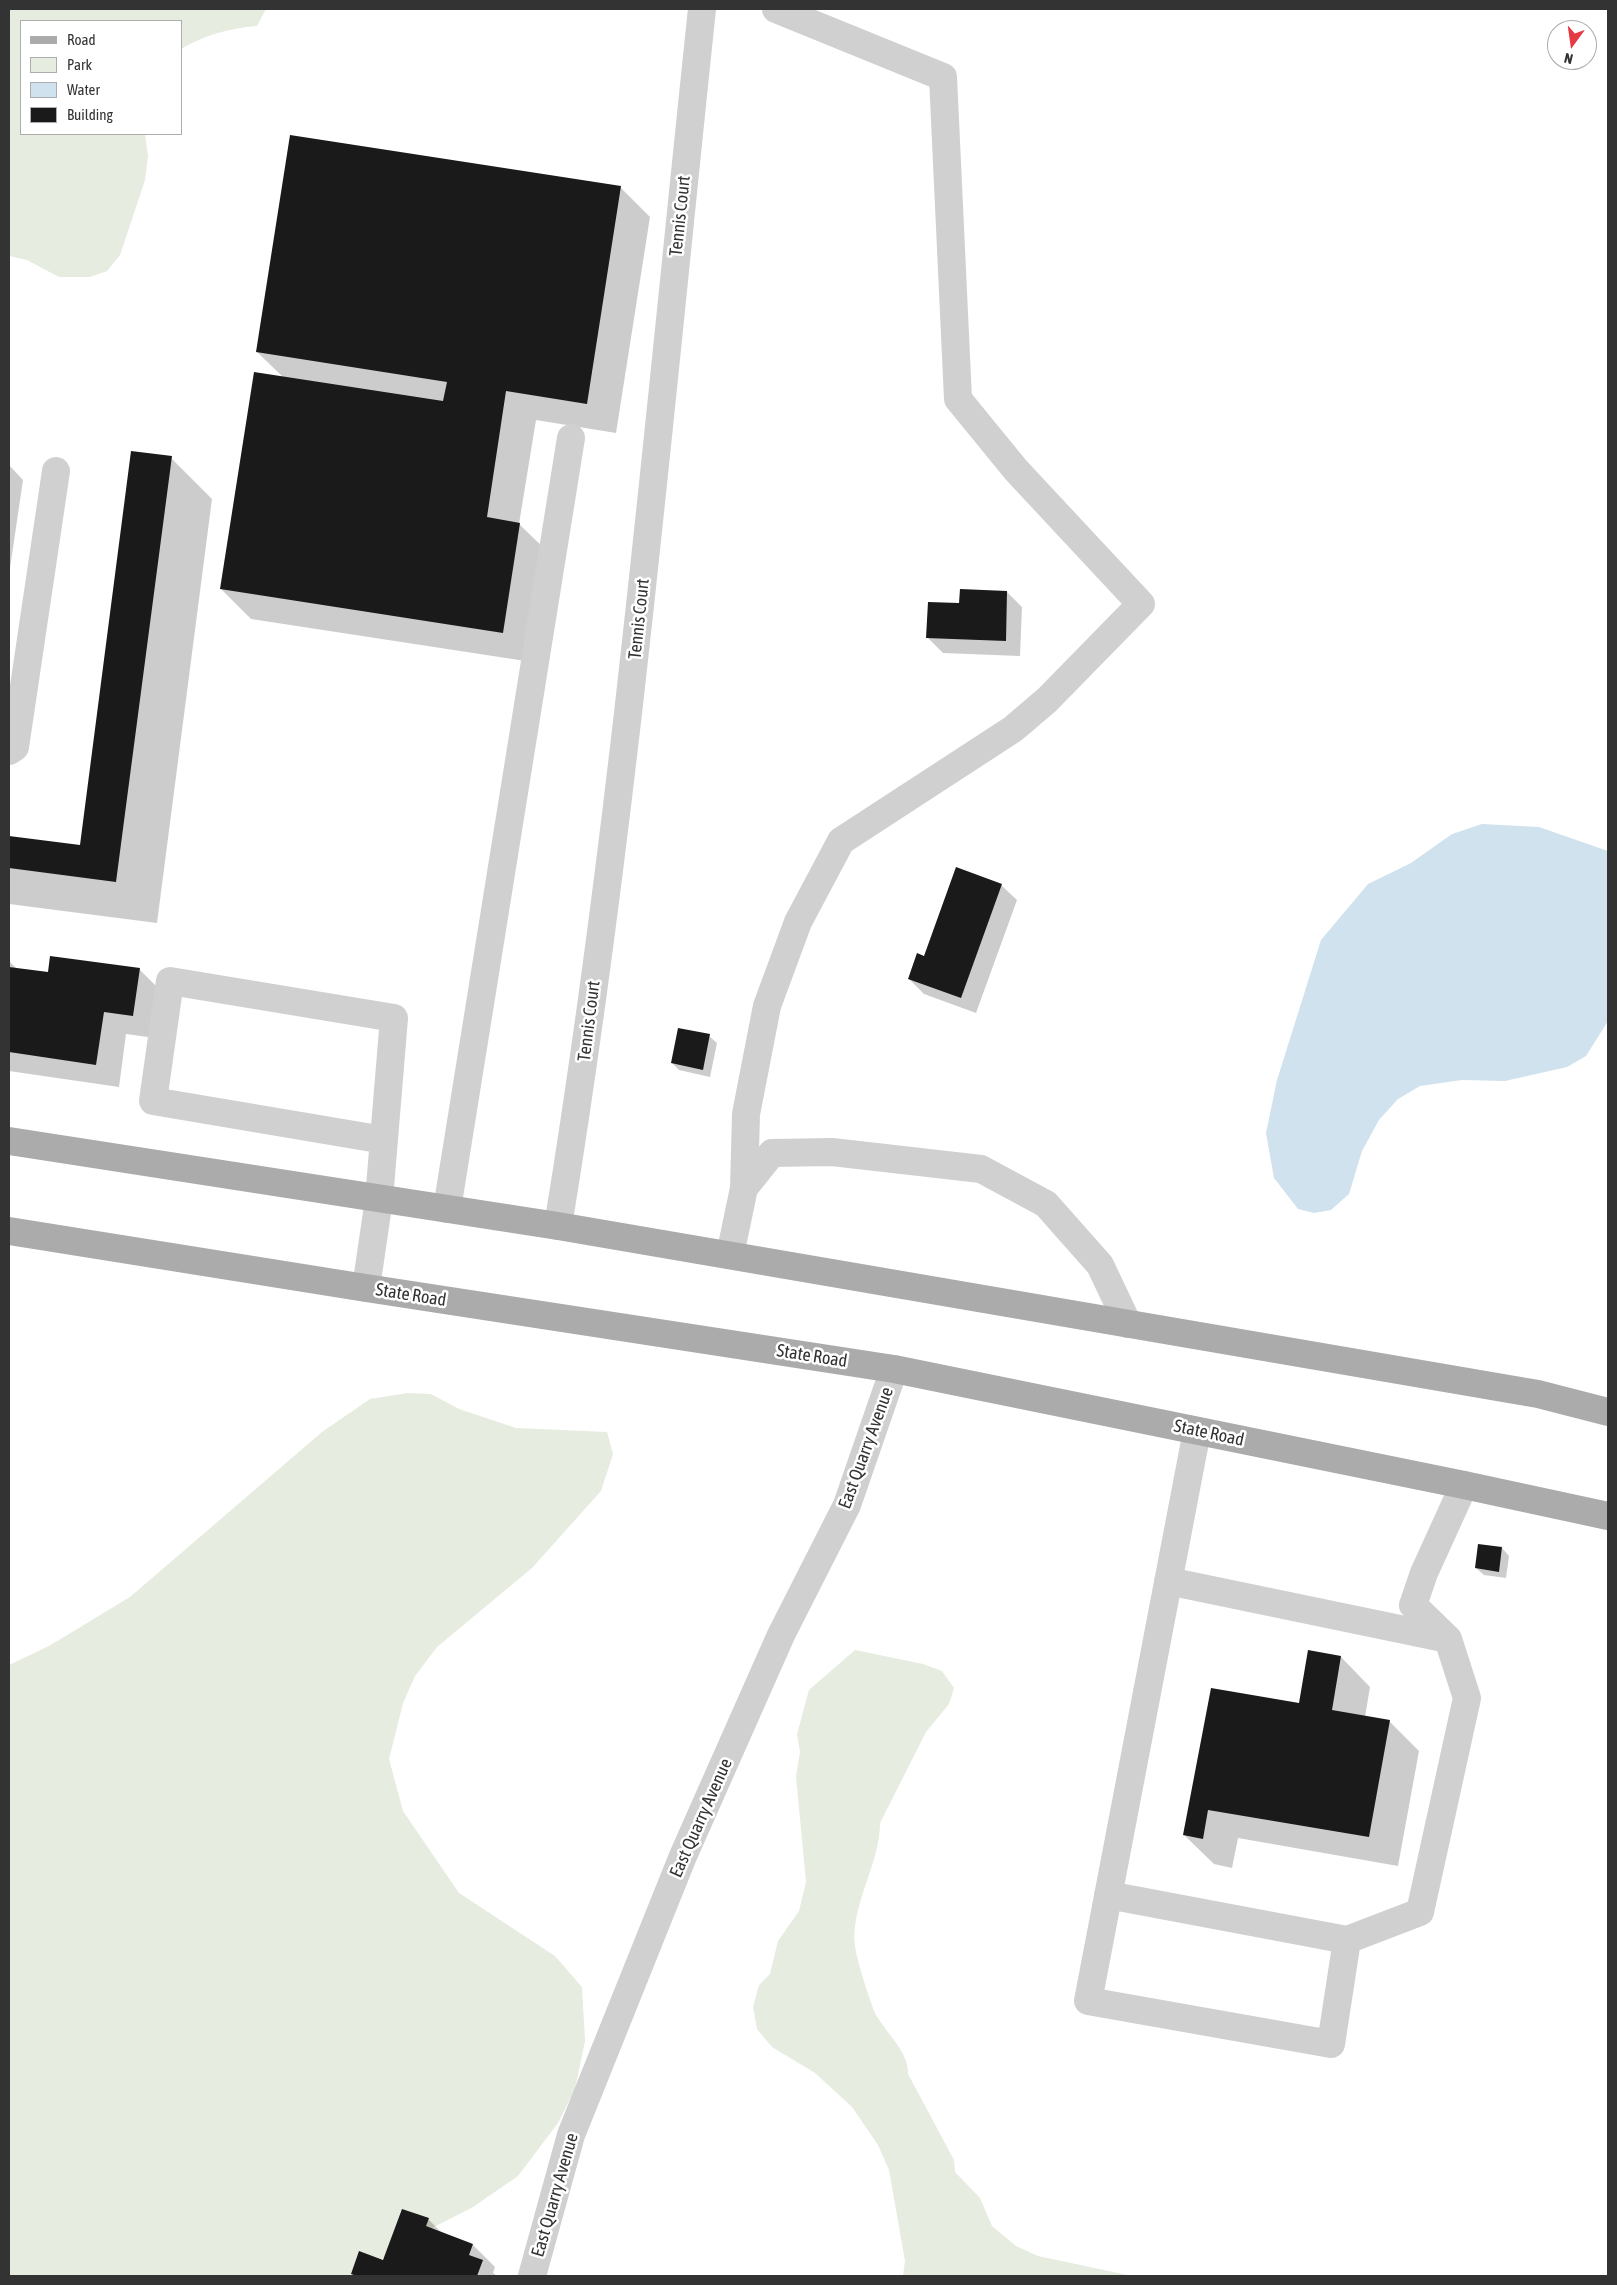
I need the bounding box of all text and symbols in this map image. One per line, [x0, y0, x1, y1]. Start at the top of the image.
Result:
legend [20, 20, 182, 135]
north arrow [1547, 20, 1597, 70]
text: Road [67, 31, 96, 48]
text: N [1563, 50, 1575, 67]
text: Park [67, 56, 92, 73]
text: Water [67, 81, 100, 98]
text: Building [67, 106, 113, 123]
street label: Tennis Court [665, 175, 695, 257]
street label: Tennis Court [624, 578, 654, 660]
street label: Tennis Court [573, 979, 605, 1063]
street label: State Road [374, 1279, 448, 1311]
street label: State Road [775, 1340, 849, 1372]
street label: East Quarry Avenue [834, 1384, 898, 1512]
street label: State Road [1172, 1415, 1246, 1451]
street label: East Quarry Avenue [665, 1755, 737, 1881]
street label: East Quarry Avenue [527, 2131, 583, 2259]

